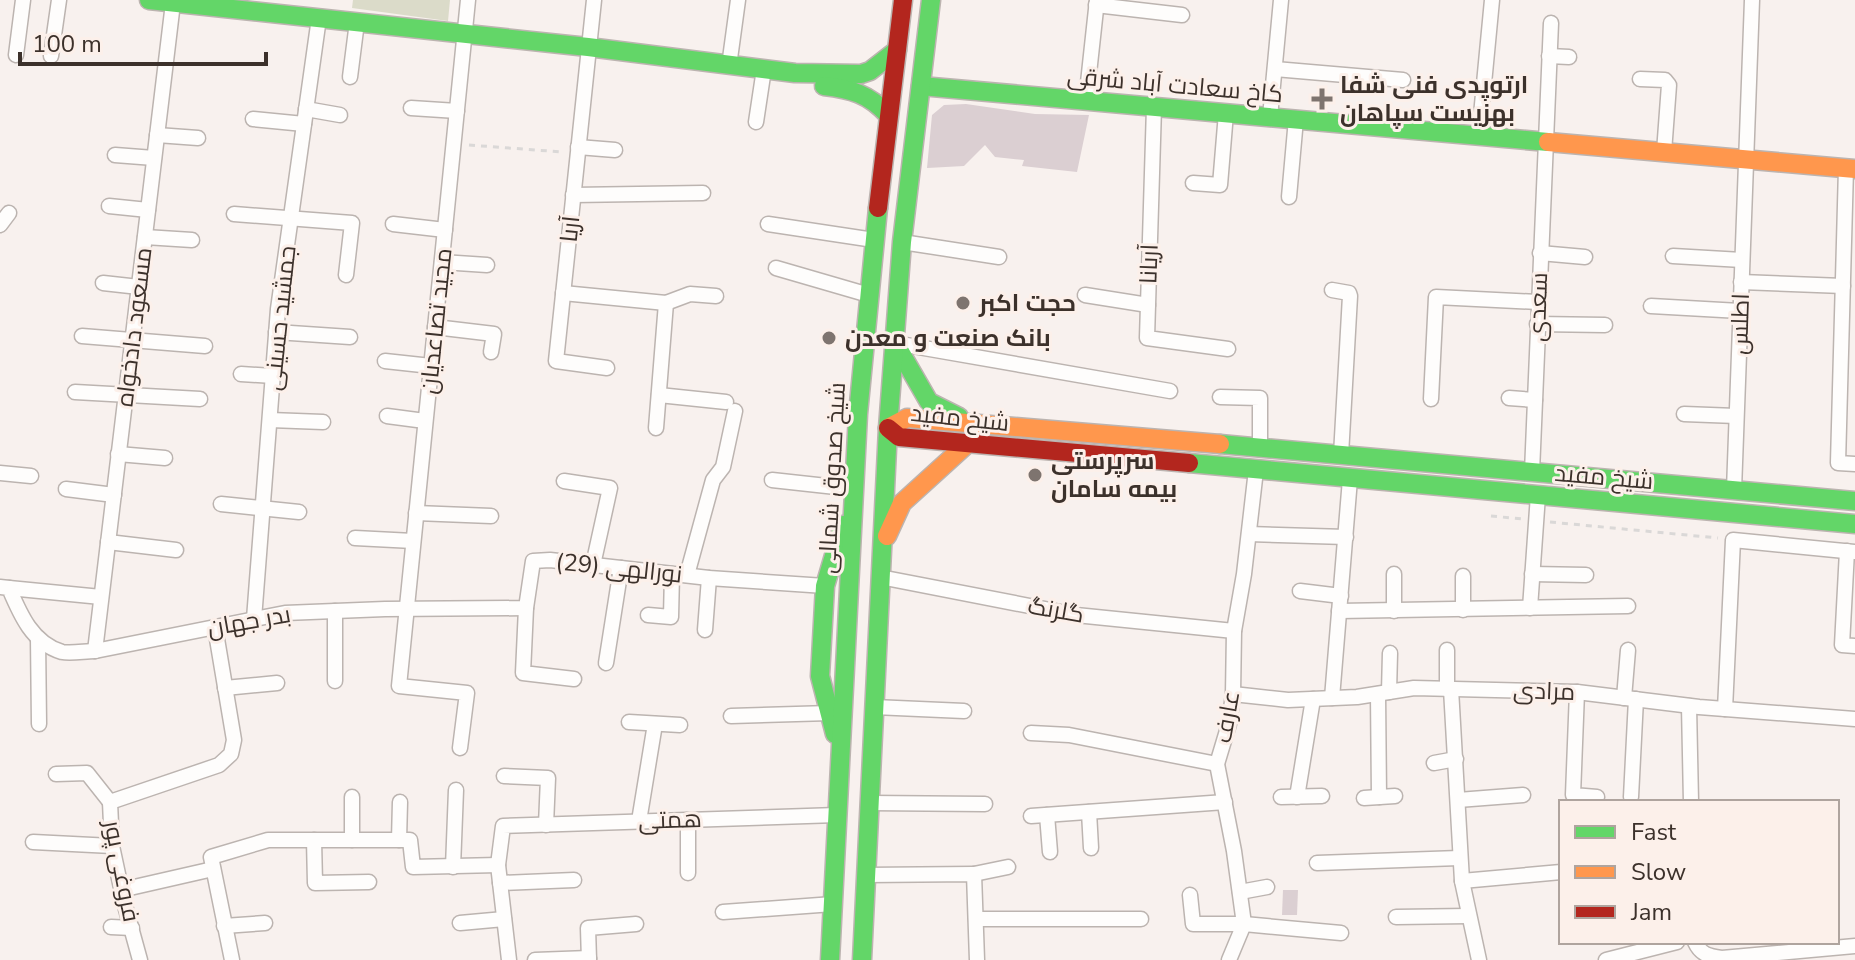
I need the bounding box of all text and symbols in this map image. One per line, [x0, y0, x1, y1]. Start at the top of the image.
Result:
scale bar [20, 16, 266, 66]
text: 100 m [32, 28, 102, 60]
street label: کاخ سعادت آباد شرقی [1066, 60, 1284, 110]
place label: ارتوپدی فنی شفا بهزیست سپاهان [1340, 69, 1528, 129]
marker: ارتوپدی فنی شفا بهزیست سپاهان [1311, 88, 1333, 110]
street label: آریا [553, 214, 587, 244]
street label: آریانا [1132, 243, 1166, 284]
street label: جمشید حسینی [256, 244, 304, 392]
street label: مسعود دادخواه [108, 246, 160, 408]
street label: مجید تصاعدیان [412, 247, 460, 395]
street label: سعدی [1521, 272, 1555, 342]
place label: حجت اکبر [978, 287, 1076, 319]
street label: اطلس [1723, 293, 1757, 355]
marker: حجت اکبر [954, 294, 972, 312]
place label: بانک صنعت و معدن [845, 322, 1051, 354]
marker: بانک صنعت و معدن [820, 329, 838, 347]
street label: شیخ صدوق شمالی [811, 382, 853, 574]
street label: شیخ مفید [909, 397, 1011, 439]
place label: سرپرستی بیمه سامان [1051, 445, 1177, 505]
street label: شیخ مفید [1553, 457, 1655, 497]
marker: سرپرستی بیمه سامان [1026, 466, 1044, 484]
street label: نورالهی (29) [554, 545, 684, 591]
street label: گلرنگ [1025, 589, 1087, 631]
street label: بدر جهان [205, 598, 293, 644]
street label: مرادی [1512, 674, 1576, 708]
street label: عارف [1207, 688, 1247, 746]
legend [1559, 800, 1839, 944]
street label: همتی [638, 803, 702, 837]
street label: فروغی پور [96, 815, 148, 925]
text: Fast [1631, 816, 1677, 848]
text: Slow [1631, 856, 1686, 888]
text: Jam [1630, 896, 1672, 928]

